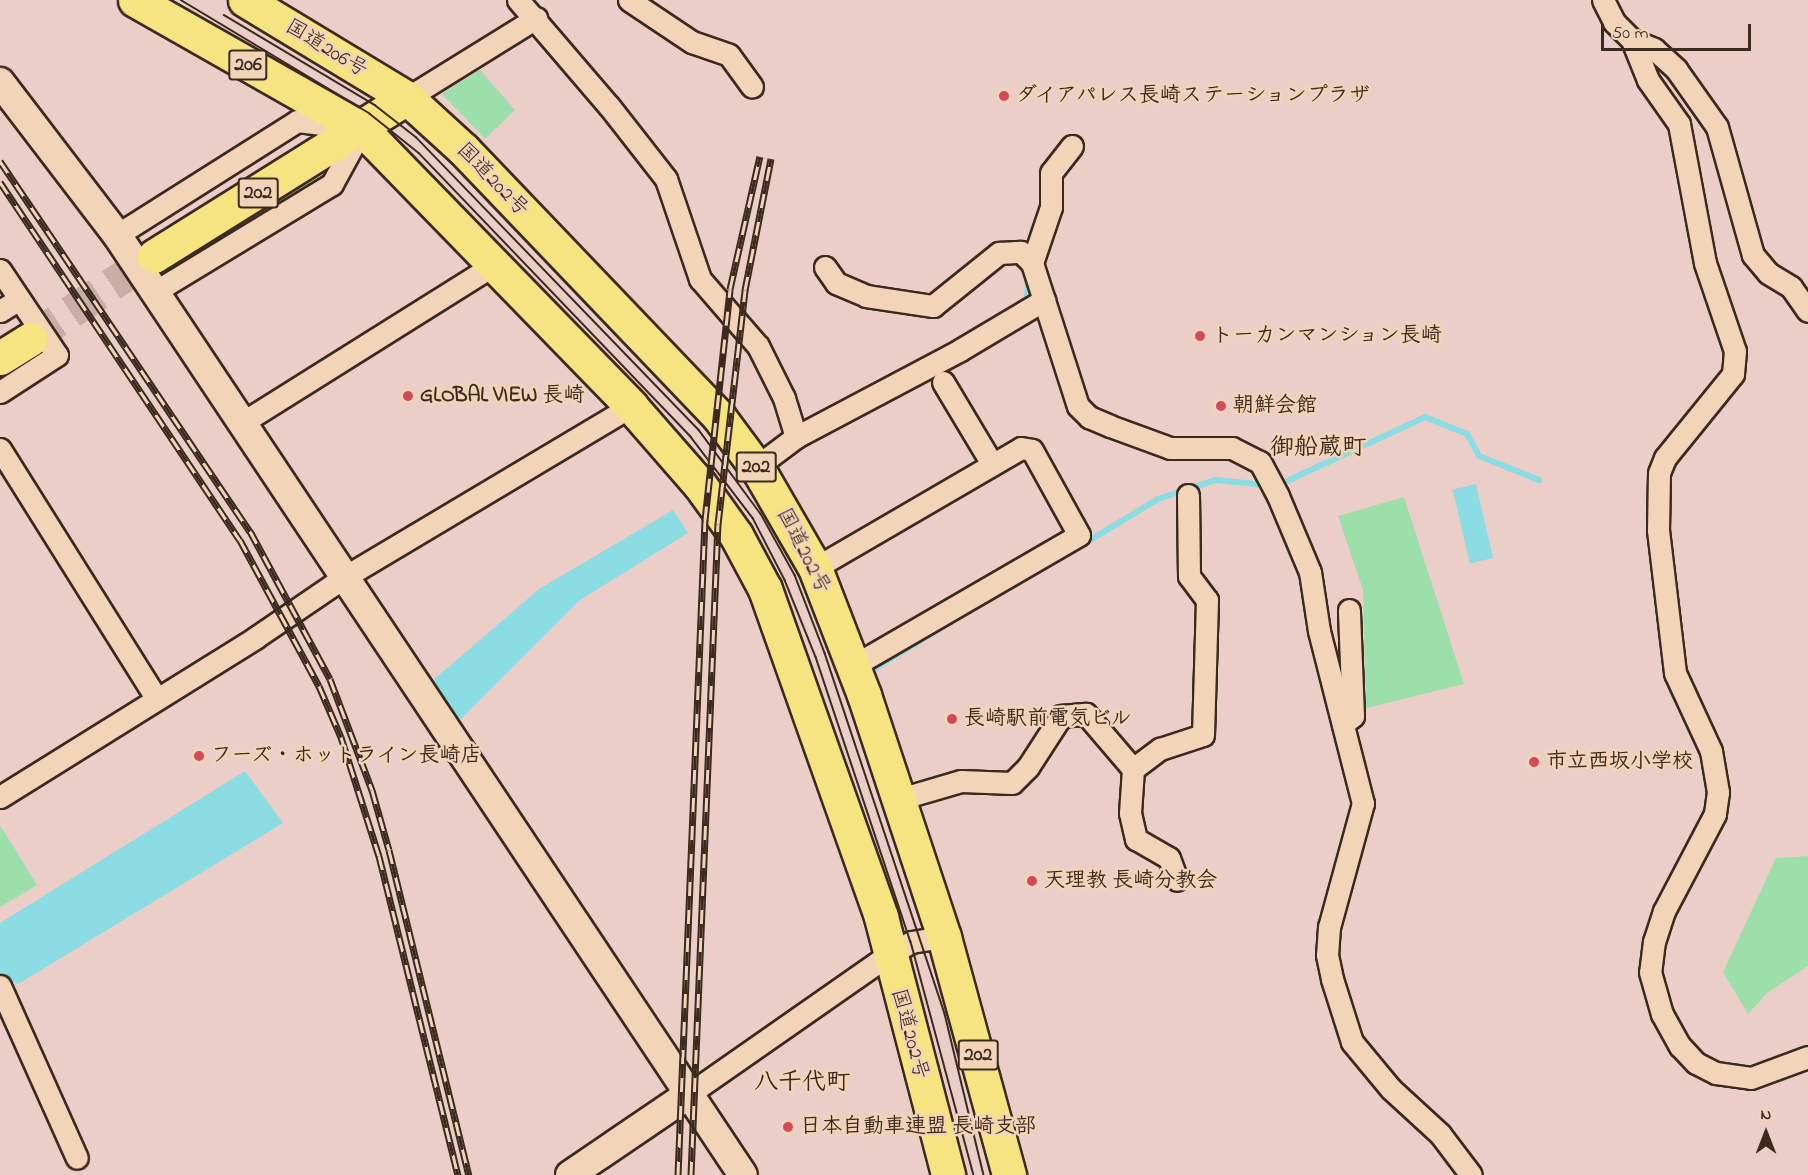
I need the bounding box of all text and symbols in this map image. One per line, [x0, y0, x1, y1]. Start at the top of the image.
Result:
scale bar [1604, 12, 1754, 50]
street label: 国道206号 [280, 15, 372, 83]
text: 50 m [1612, 21, 1649, 47]
road number: 206 [227, 48, 269, 82]
place label: ダイアパレス長崎ステーションプラザ [1016, 83, 1373, 109]
marker: ダイアパレス長崎ステーションプラザ [997, 89, 1011, 103]
street label: 国道202号 [451, 138, 533, 222]
road number: 202 [237, 176, 279, 210]
place label: トーカンマンション長崎 [1212, 323, 1443, 349]
marker: トーカンマンション長崎 [1193, 329, 1207, 343]
place label: GLOBAL VIEW 長崎 [420, 383, 584, 409]
marker: GLOBAL VIEW 長崎 [401, 389, 415, 403]
place label: 朝鮮会館 [1233, 393, 1317, 419]
marker: 朝鮮会館 [1214, 399, 1228, 413]
district label: 御船蔵町 [1270, 435, 1366, 463]
road number: 202 [735, 450, 777, 484]
street label: 国道202号 [771, 504, 835, 598]
place label: 長崎駅前電気ビル [964, 706, 1132, 732]
marker: 長崎駅前電気ビル [945, 712, 959, 726]
place label: フーズ・ホットライン長崎店 [211, 743, 484, 769]
marker: フーズ・ホットライン長崎店 [192, 749, 206, 763]
place label: 市立西坂小学校 [1546, 749, 1693, 775]
marker: 市立西坂小学校 [1527, 755, 1541, 769]
place label: 天理教 長崎分教会 [1044, 868, 1217, 894]
marker: 天理教 長崎分教会 [1025, 874, 1039, 888]
street label: 国道202号 [885, 986, 933, 1082]
road number: 202 [957, 1038, 999, 1072]
district label: 八千代町 [754, 1070, 850, 1098]
north arrow [1736, 1103, 1796, 1163]
text: N [1761, 1103, 1771, 1127]
place label: 日本自動車連盟 長崎支部 [800, 1114, 1036, 1140]
marker: 日本自動車連盟 長崎支部 [781, 1120, 795, 1134]

